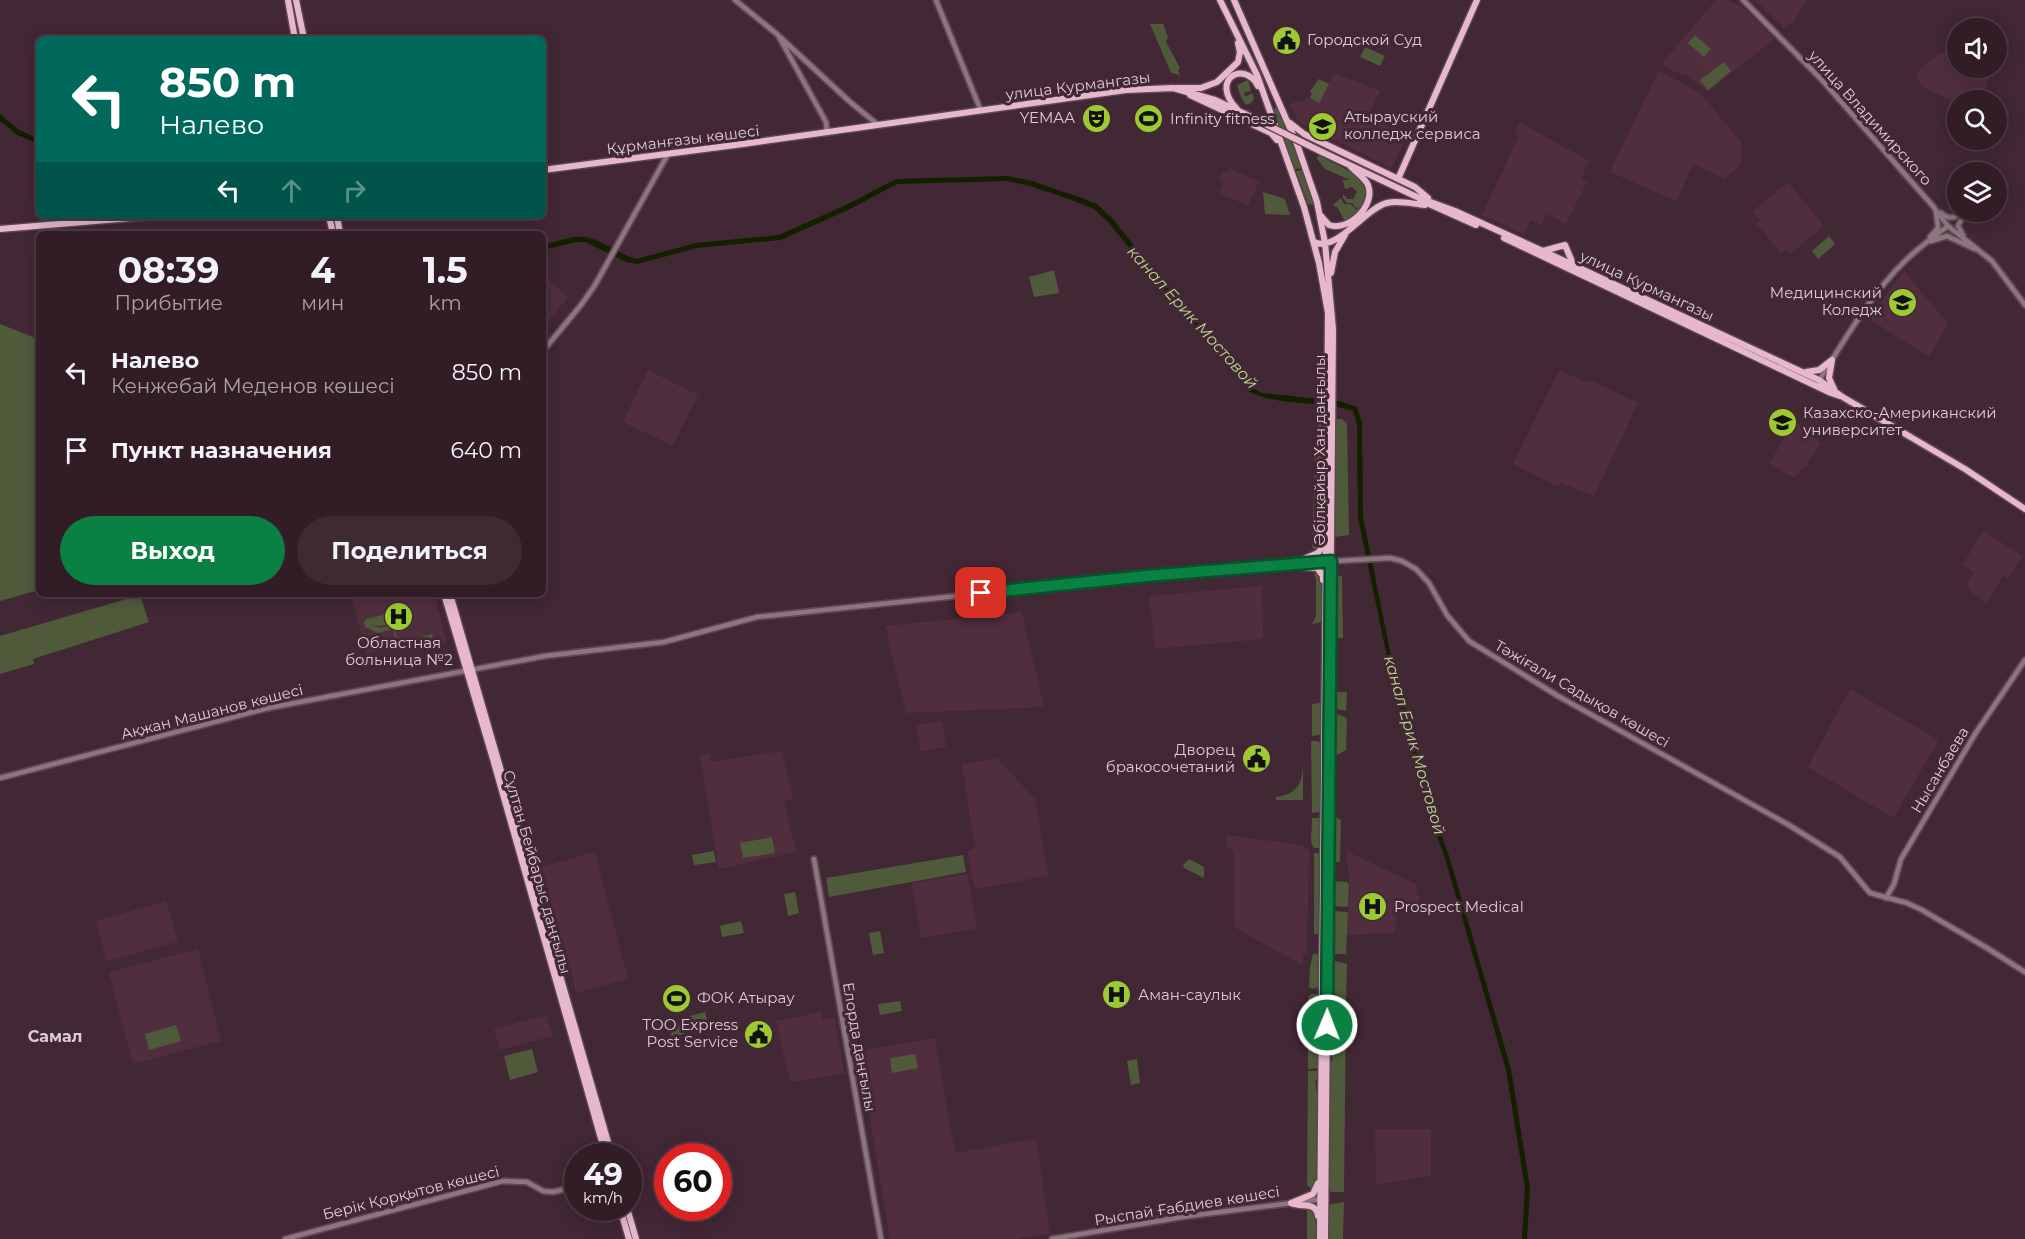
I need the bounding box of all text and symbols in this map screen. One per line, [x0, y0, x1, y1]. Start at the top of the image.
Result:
map controls [1947, 18, 2007, 222]
button: sound [1947, 18, 2007, 78]
public building icon: Городской Суд [1270, 24, 1302, 56]
place label: Городской Суд [1307, 30, 1422, 49]
street label: улица Владимирского [1804, 45, 1936, 189]
text: 850 m [159, 56, 296, 108]
icon: left [60, 60, 138, 138]
street label: улица Курмангазы [1003, 67, 1152, 104]
button: search [1947, 90, 2007, 150]
theatre icon: YEMAA [1080, 102, 1112, 134]
sports icon: Infinity fitness [1133, 103, 1165, 135]
place label: Атырауский колледж сервиса [1344, 107, 1481, 143]
text: Налево [159, 108, 264, 141]
place label: YEMAA [1020, 108, 1075, 127]
place label: Infinity fitness [1170, 109, 1275, 128]
school or university icon: Атырауский колледж сервиса [1307, 110, 1339, 142]
street label: Құрманғазы көшесі [605, 121, 761, 158]
button: layers [1947, 162, 2007, 222]
icon: left [212, 174, 245, 207]
icon: ahead [275, 174, 308, 207]
icon: right [338, 174, 371, 207]
water label: канал Ерик Мостовой [1124, 242, 1262, 393]
street label: улица Курмангазы [1576, 246, 1717, 325]
text: 08:39 [118, 248, 220, 292]
text: 4 [310, 248, 335, 292]
text: 1.5 [423, 248, 468, 292]
place label: Медицинский Коледж [1770, 283, 1883, 319]
school or university icon: Медицинский Коледж [1887, 286, 1919, 318]
text: Прибытие [114, 291, 223, 315]
text: мин [301, 291, 344, 315]
text: km [429, 291, 462, 315]
text: Налево [111, 347, 199, 374]
street label: Әбілқайыр Хан даңғылы [1310, 354, 1329, 546]
icon: left [60, 356, 93, 389]
text: 850 m [452, 359, 522, 386]
text: Кенжебай Меденов көшесі [111, 374, 395, 398]
place label: Казахско-Американский университет [1802, 403, 1997, 439]
school or university icon: Казахско-Американский университет [1766, 406, 1798, 438]
icon: arrive [60, 434, 93, 467]
text: Пункт назначения [111, 437, 332, 464]
text: 640 m [450, 437, 522, 464]
button: Выход [60, 516, 285, 585]
button: Поделиться [297, 516, 522, 585]
pin [955, 567, 1006, 618]
icon: arrive [964, 576, 997, 609]
hospital icon: Областная больница №2 [383, 600, 415, 632]
place label: Областная больница №2 [345, 633, 453, 669]
street label: Тәжіғали Садықов көшесі [1491, 636, 1673, 752]
water label: канал Ерик Мостовой [1380, 653, 1449, 837]
street label: Ақжан Машанов көшесі [119, 680, 305, 743]
street label: Нысанбаева [1906, 723, 1973, 816]
place label: Дворец бракосочетаний [1106, 740, 1235, 776]
public building icon: Дворец бракосочетаний [1240, 743, 1272, 775]
street label: Сұлтан Бейбарыс даңғылы [499, 768, 576, 976]
hospital icon: Prospect Medical [1357, 891, 1389, 923]
place label: Prospect Medical [1394, 897, 1524, 916]
hospital icon: Аман-саулык [1101, 979, 1133, 1011]
street label: Елорда даңғылы [839, 981, 880, 1113]
sports icon: ФОК Атырау [660, 982, 692, 1014]
place label: Аман-саулык [1138, 985, 1241, 1004]
place label: ФОК Атырау [697, 988, 795, 1007]
position arrow [1295, 993, 1359, 1057]
place label: ТОО Express Post Service [642, 1015, 738, 1051]
public building icon: ТОО Express Post Service [743, 1018, 775, 1050]
district label: Самал [28, 1027, 82, 1046]
speed limit sign: 60 [654, 1143, 732, 1221]
text: 49 [583, 1156, 623, 1193]
street label: Берік Қорқытов көшесі [321, 1161, 501, 1224]
street label: Рыспай Ғабдиев көшесі [1093, 1181, 1281, 1230]
text: km/h [583, 1188, 623, 1207]

